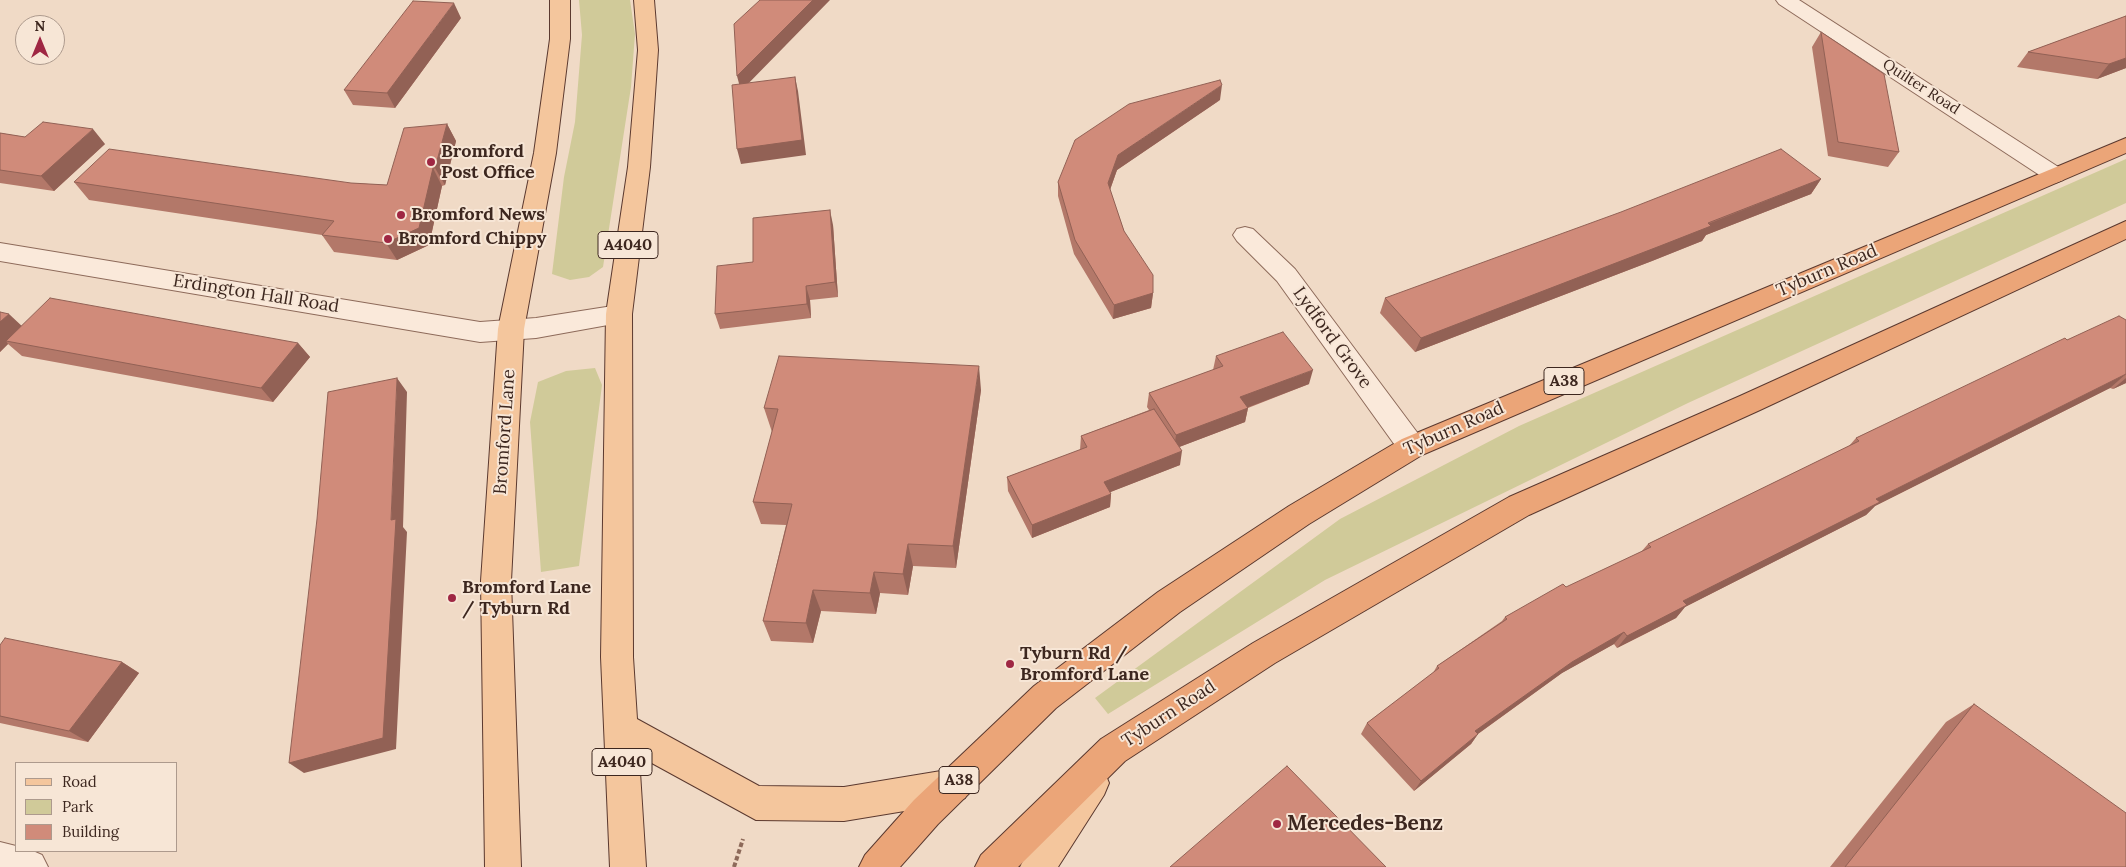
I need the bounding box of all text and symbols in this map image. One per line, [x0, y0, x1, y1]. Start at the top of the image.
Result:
north arrow [15, 15, 65, 65]
text: N [35, 17, 45, 35]
street label: Quilter Road [1879, 55, 1963, 119]
place label: Bromford Post Office [441, 141, 535, 183]
marker: Bromford Post Office [425, 156, 437, 168]
place label: Bromford News [411, 204, 545, 226]
marker: Bromford News [395, 209, 407, 221]
place label: Bromford Chippy [398, 228, 547, 250]
road number: A4040 [598, 232, 658, 258]
marker: Bromford Chippy [382, 233, 394, 245]
street label: Tyburn Road [1773, 240, 1881, 302]
street label: Erdington Hall Road [171, 270, 341, 318]
street label: Lydford Grove [1288, 283, 1376, 393]
street label: Bromford Lane [490, 368, 520, 496]
road number: A38 [1544, 368, 1584, 394]
street label: Tyburn Road [1401, 397, 1507, 461]
place label: Bromford Lane / Tyburn Rd [462, 577, 591, 620]
marker: Bromford Lane / Tyburn Rd [446, 592, 458, 604]
place label: Tyburn Rd / Bromford Lane [1020, 643, 1149, 686]
marker: Tyburn Rd / Bromford Lane [1004, 658, 1016, 670]
street label: Tyburn Road [1118, 676, 1220, 752]
road number: A4040 [592, 749, 652, 776]
legend [15, 762, 178, 852]
road number: A38 [939, 766, 979, 794]
text: Road [62, 772, 97, 791]
text: Park [62, 797, 93, 816]
place label: Mercedes-Benz [1287, 811, 1443, 837]
marker: Mercedes-Benz [1271, 818, 1283, 830]
text: Building [62, 822, 119, 841]

